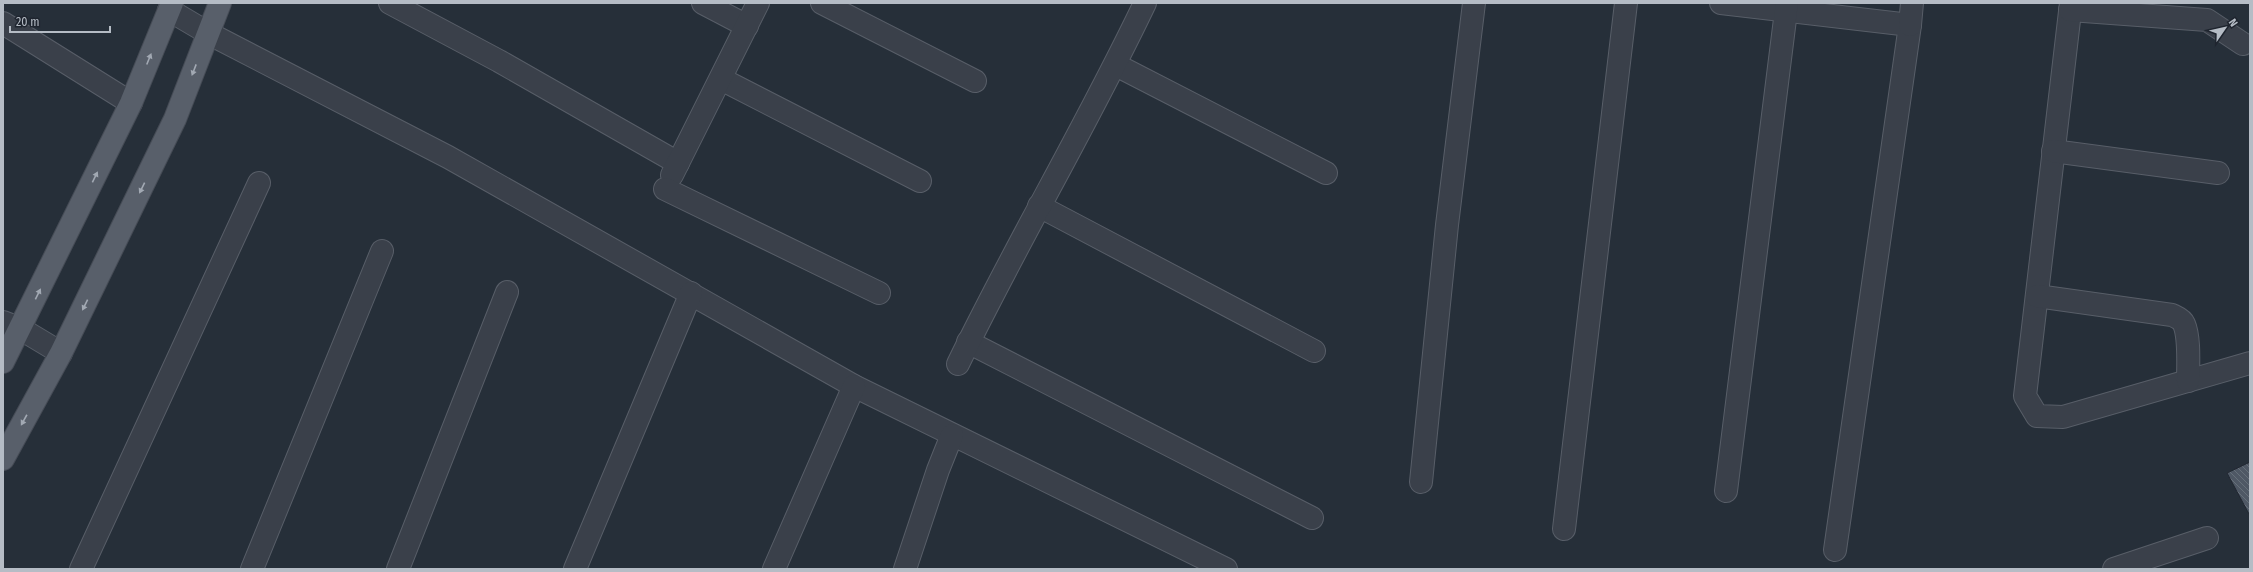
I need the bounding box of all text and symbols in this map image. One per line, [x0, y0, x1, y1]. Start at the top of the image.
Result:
scale bar [10, 8, 110, 34]
north arrow [2205, 8, 2245, 48]
text: 20 m [16, 15, 40, 29]
text: N [2226, 16, 2240, 29]
one-way arrow [146, 53, 152, 64]
one-way arrow [191, 64, 197, 76]
one-way arrow [92, 171, 98, 183]
one-way arrow [139, 182, 145, 194]
one-way arrow [35, 288, 41, 299]
one-way arrow [82, 299, 88, 311]
one-way arrow [21, 414, 28, 426]

